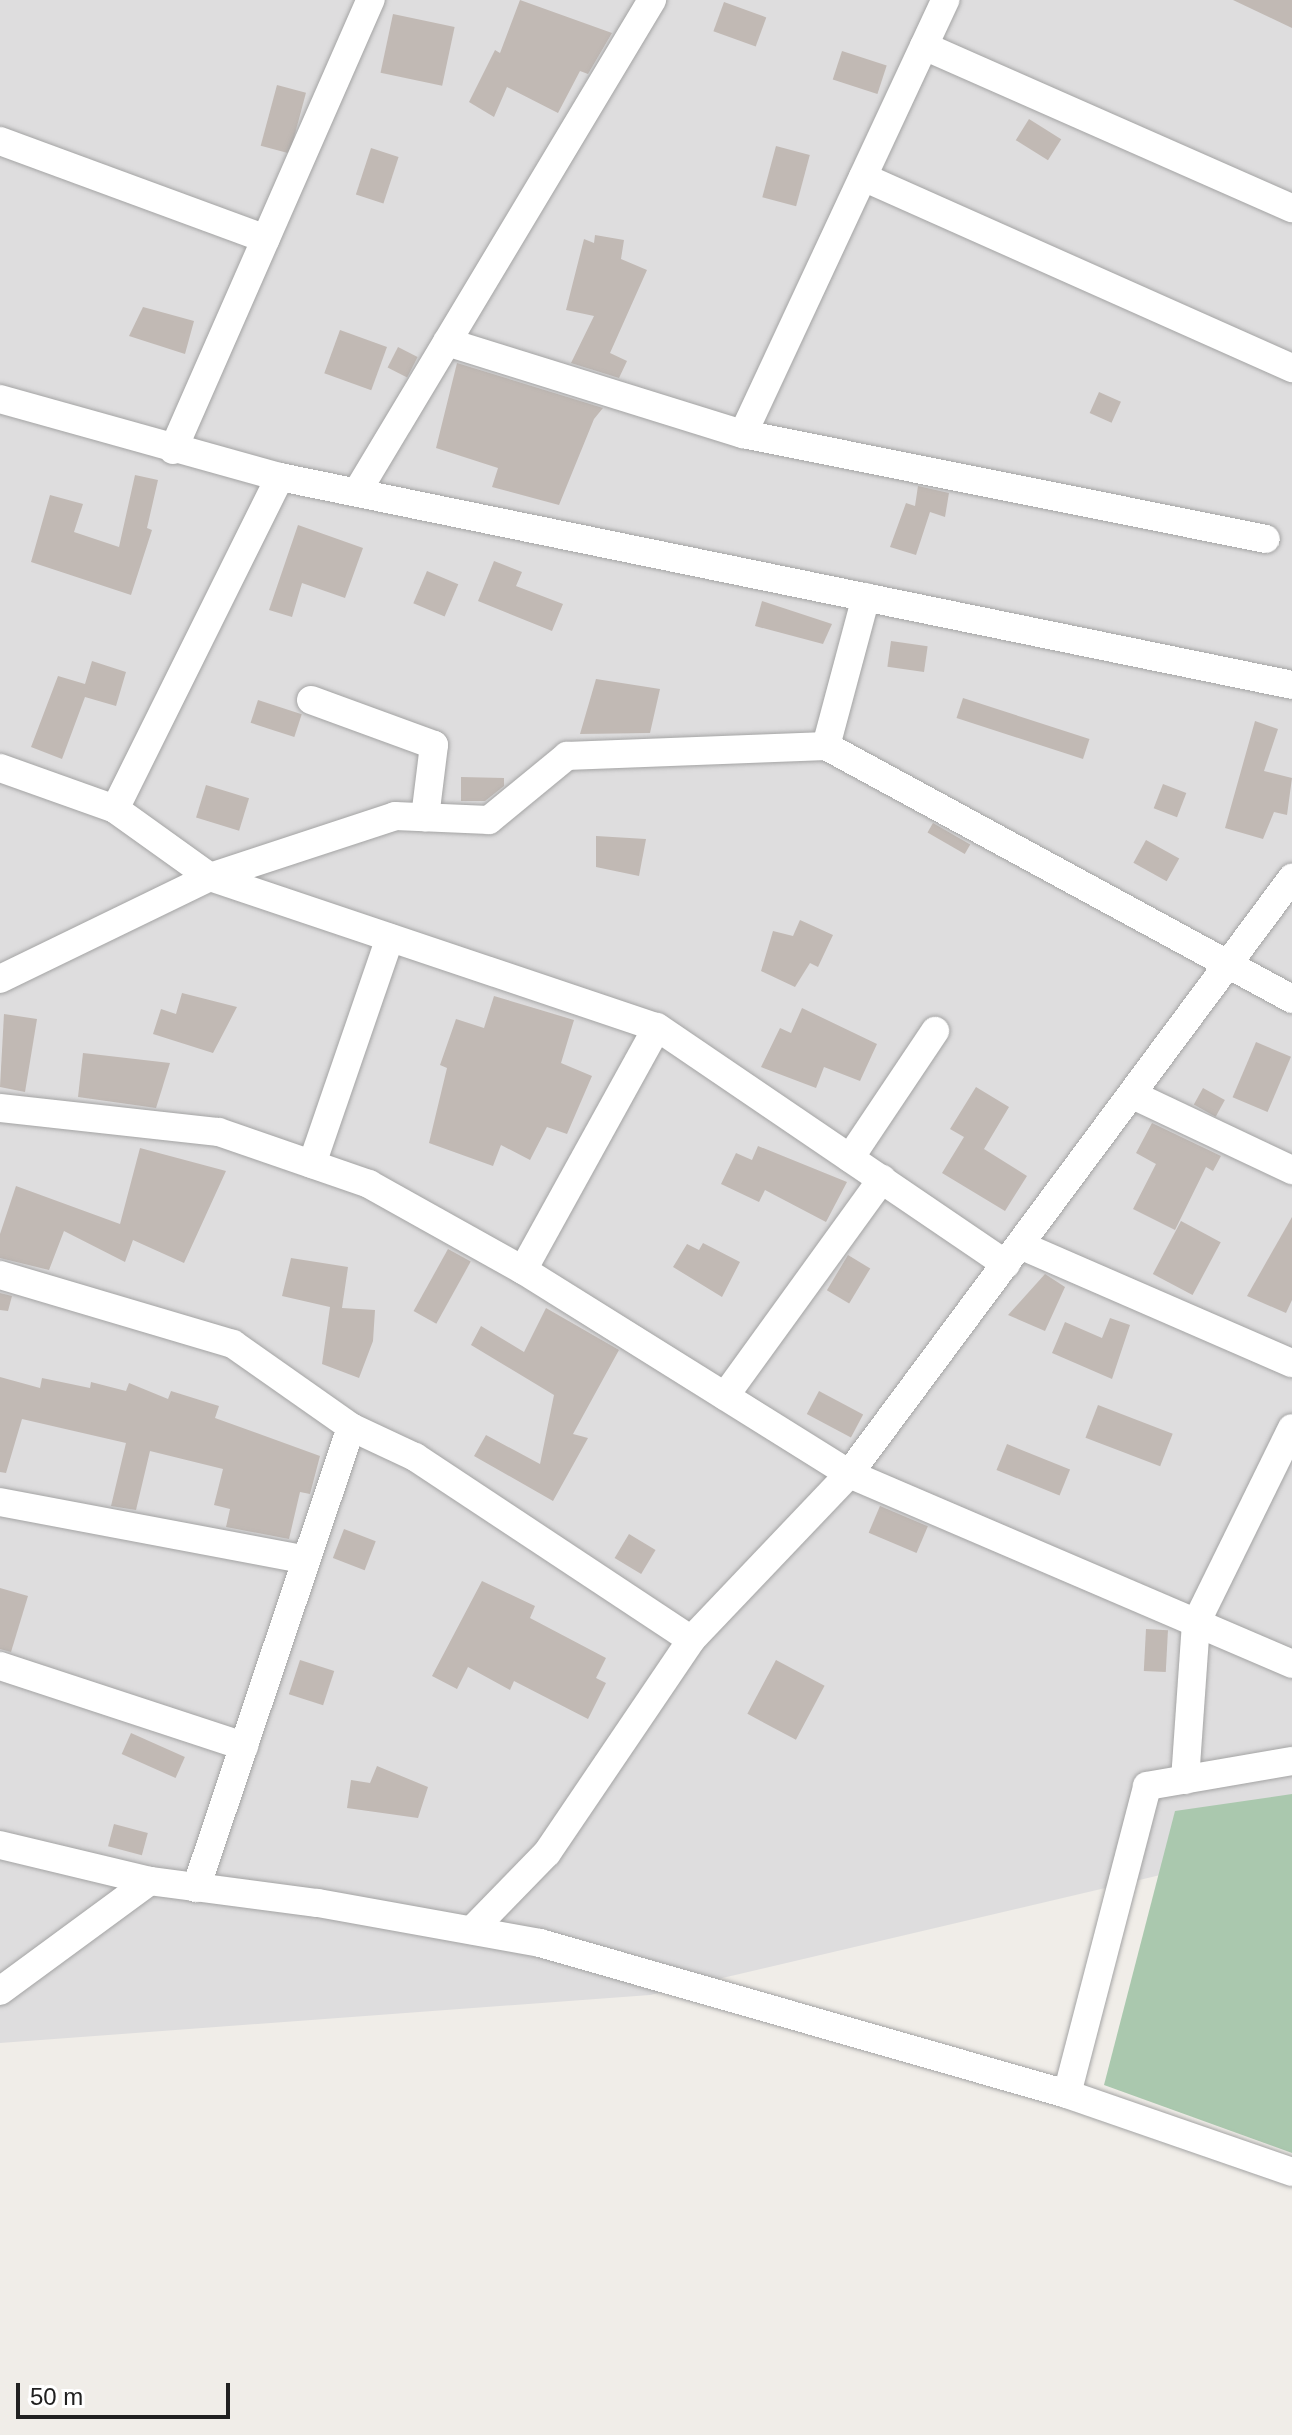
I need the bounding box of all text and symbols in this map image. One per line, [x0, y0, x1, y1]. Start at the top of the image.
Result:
scale bar [20, 2367, 234, 2417]
text: 50 m [30, 2383, 83, 2410]

